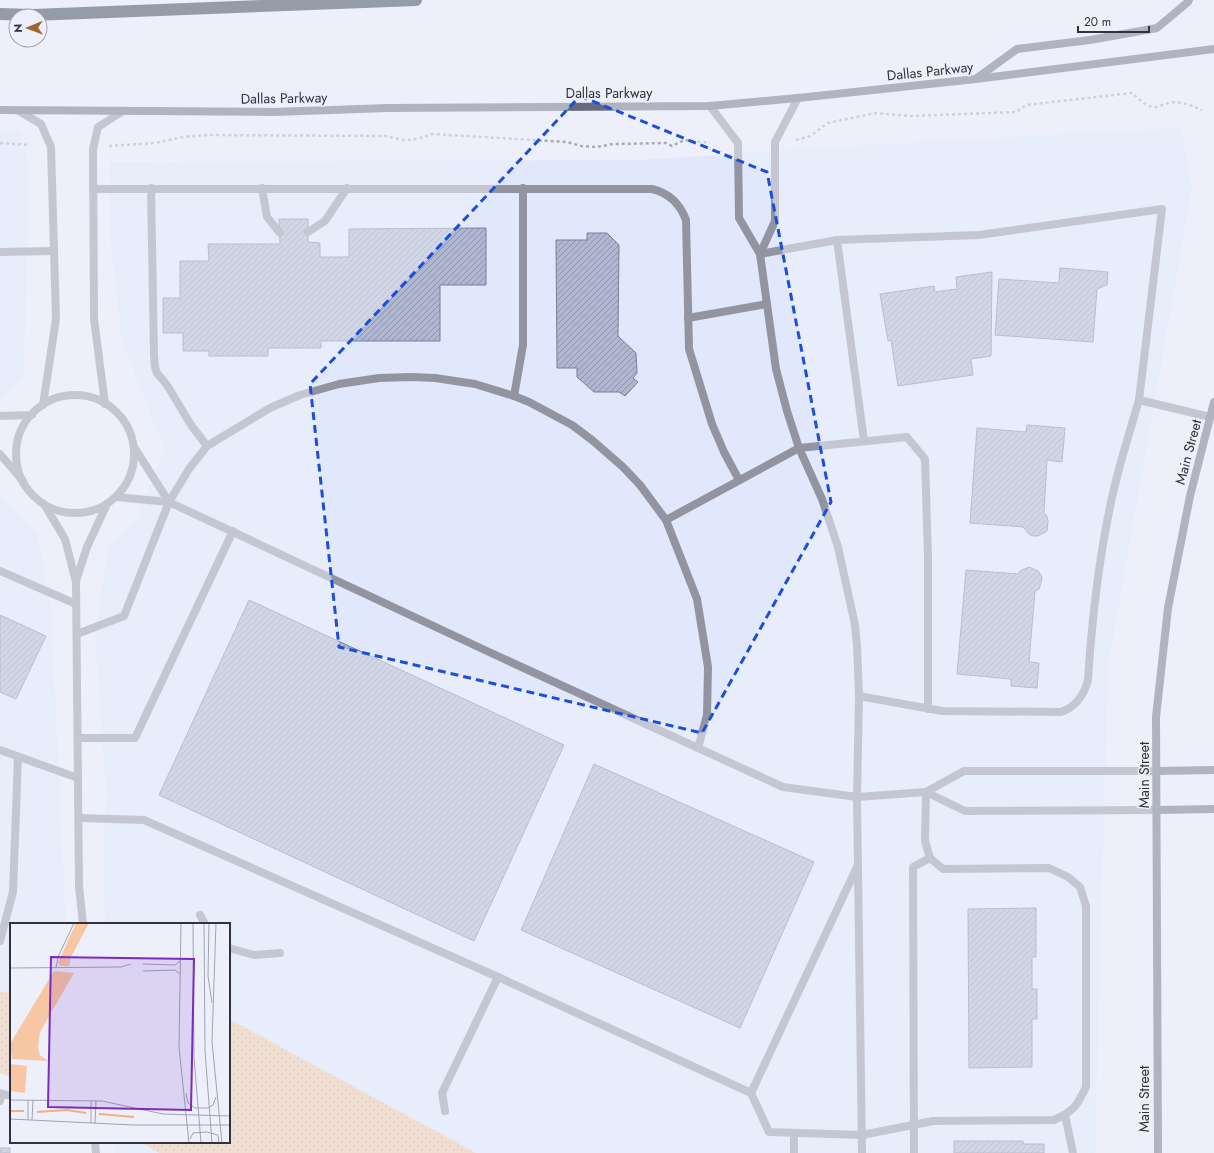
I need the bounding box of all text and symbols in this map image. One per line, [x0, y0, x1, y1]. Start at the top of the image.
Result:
north arrow [8, 8, 48, 48]
scale bar [1078, 8, 1149, 34]
text: 20 m [1084, 13, 1111, 31]
text: N [10, 24, 26, 33]
street label: Dallas Parkway [886, 56, 975, 85]
street label: Dallas Parkway [566, 83, 653, 103]
street label: Dallas Parkway [240, 87, 328, 109]
street label: Main Street [1170, 417, 1206, 487]
street label: Main Street [1134, 741, 1154, 808]
inset map [10, 923, 230, 1143]
street label: Main Street [1134, 1065, 1154, 1132]

